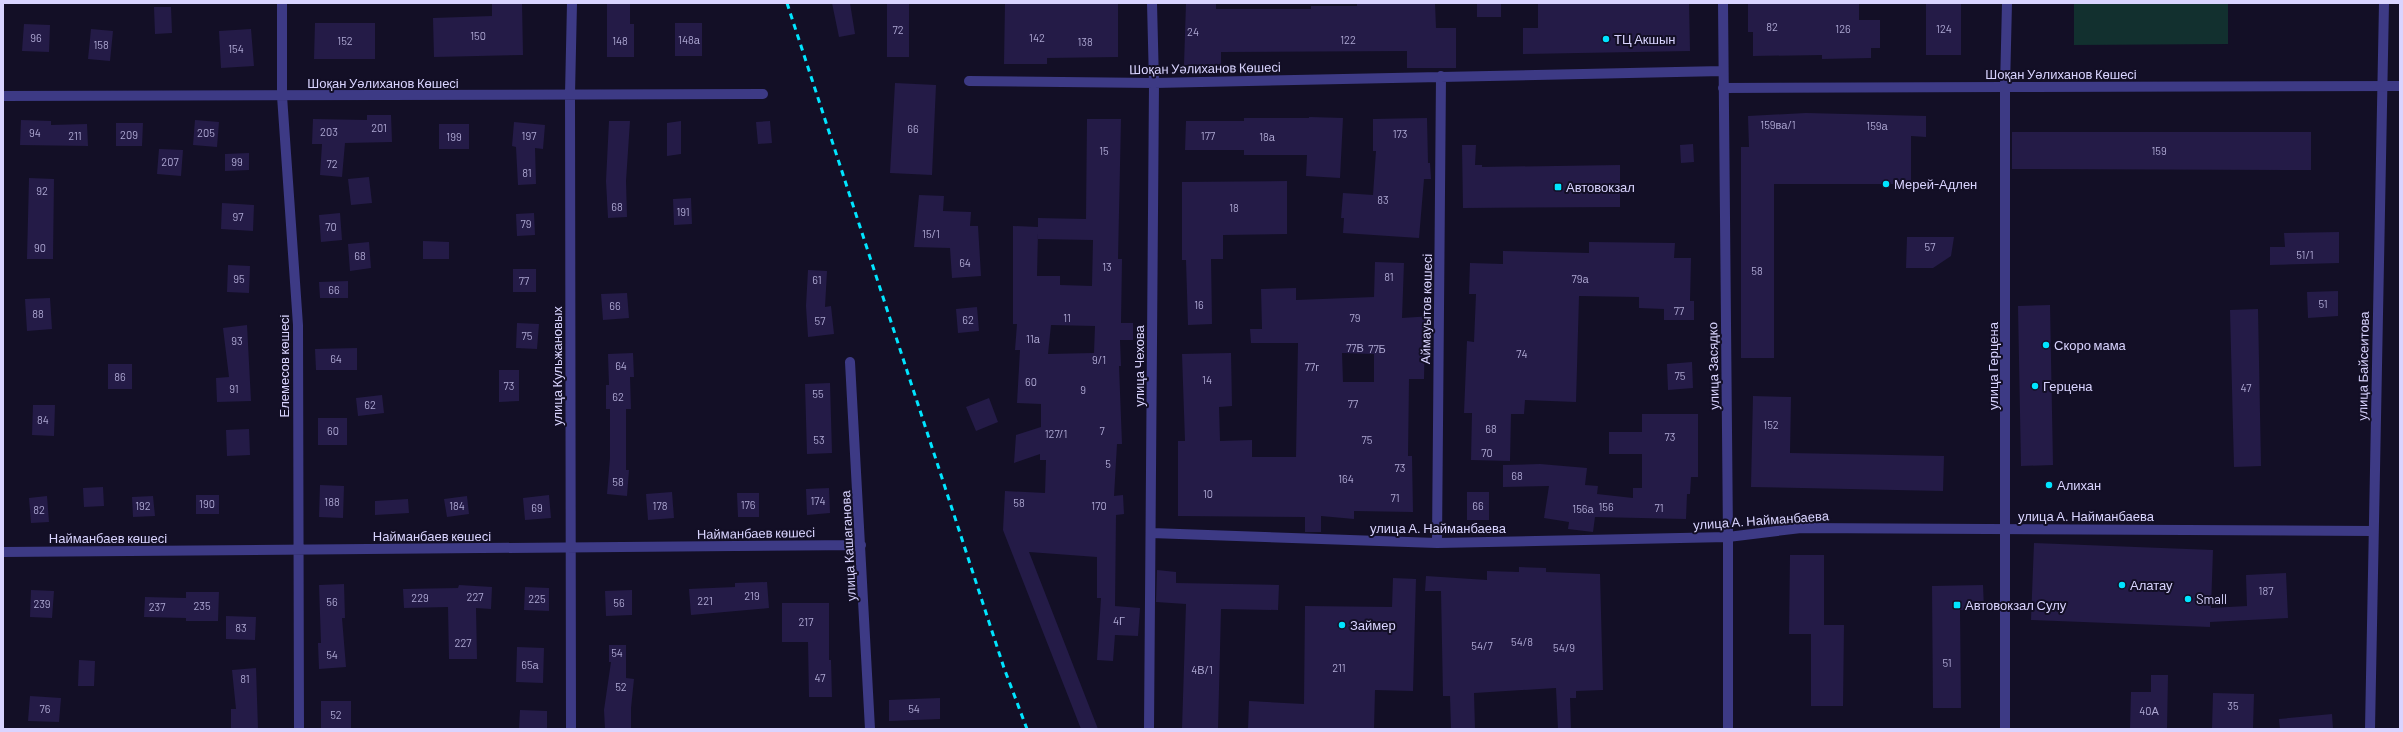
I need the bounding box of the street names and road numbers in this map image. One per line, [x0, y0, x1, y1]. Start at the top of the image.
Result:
street label: Шоқан Уәлиханов Көшесі [1129, 59, 1281, 77]
street label: Шоқан Уәлиханов Көшесі [1985, 66, 2137, 82]
street label: Шоқан Уәлиханов Көшесі [307, 75, 459, 91]
street label: Аймауытов көшесі [1417, 254, 1435, 364]
street label: улица Кульжановых [549, 306, 565, 426]
street label: улица Байсеитова [2354, 310, 2372, 421]
street label: Елемесов көшесі [276, 314, 292, 418]
street label: улица Герцена [1985, 321, 2001, 410]
street label: улица Засядко [1704, 322, 1722, 410]
street label: улица Чехова [1131, 324, 1147, 407]
street label: улица Кашаганова [837, 489, 859, 602]
street label: улица А. Найманбаева [1693, 507, 1830, 533]
street label: улица А. Найманбаева [2018, 508, 2155, 524]
street label: улица А. Найманбаева [1370, 520, 1507, 536]
street label: Найманбаев көшесі [697, 524, 815, 542]
street label: Найманбаев көшесі [373, 528, 491, 544]
street label: Найманбаев көшесі [49, 530, 167, 546]

